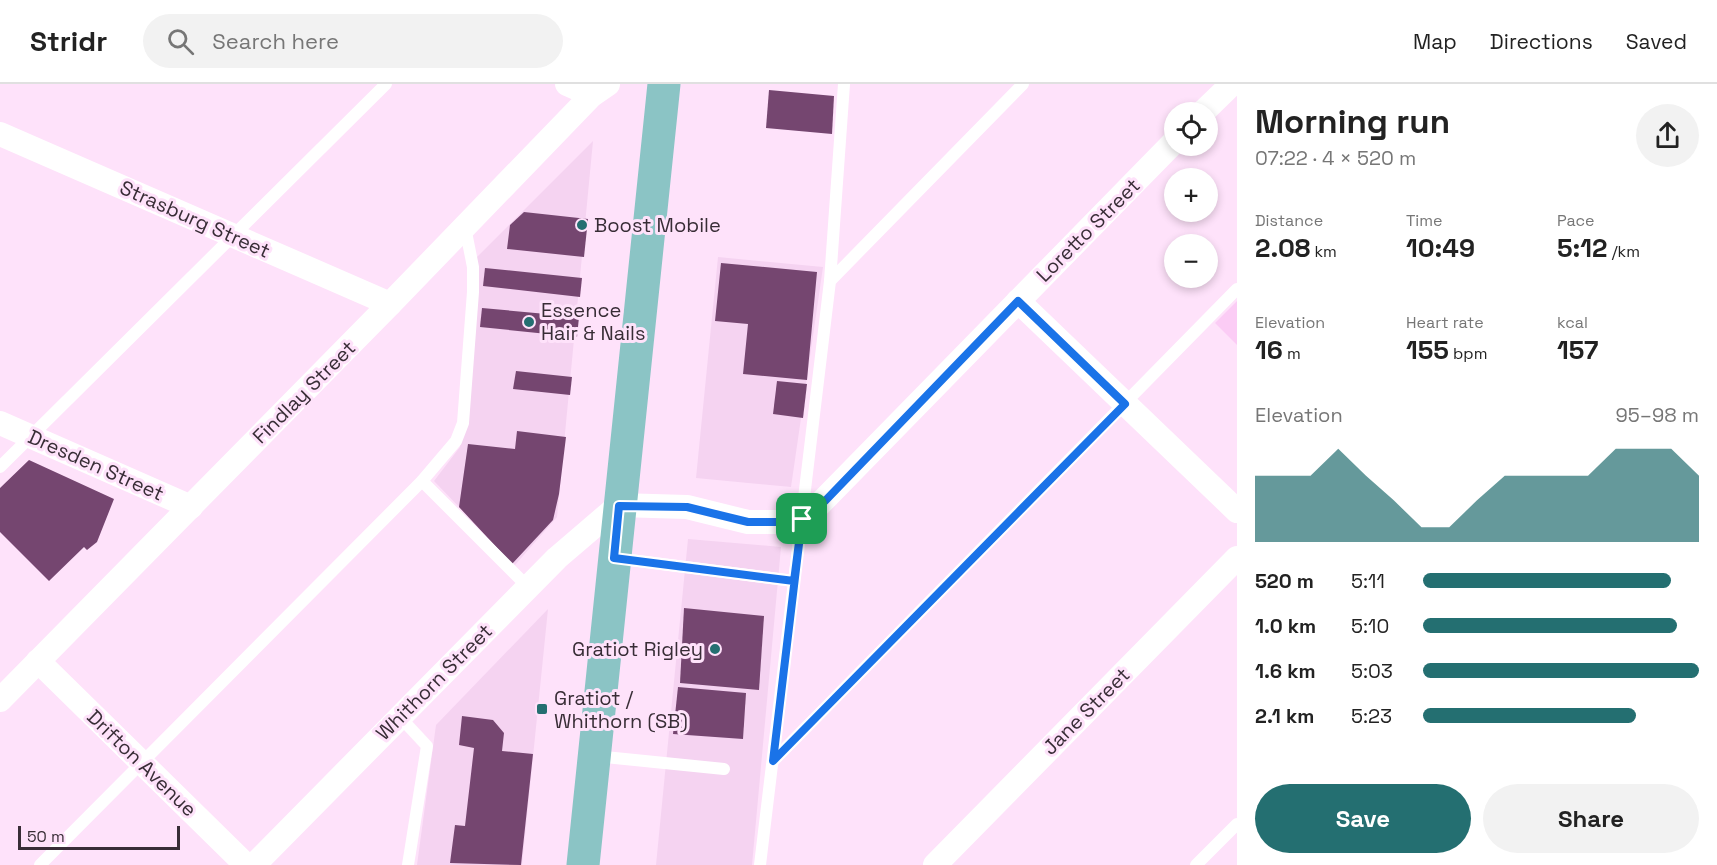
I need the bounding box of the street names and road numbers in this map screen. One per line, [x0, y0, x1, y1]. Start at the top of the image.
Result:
street label: Loretto Street [1031, 173, 1145, 287]
street label: Strasburg Street [116, 174, 274, 264]
street label: Findlay Street [247, 335, 361, 449]
street label: Dresden Street [24, 423, 168, 507]
street label: Whithorn Street [370, 618, 498, 746]
street label: Jane Street [1037, 662, 1135, 760]
street label: Drifton Avenue [81, 704, 203, 822]

